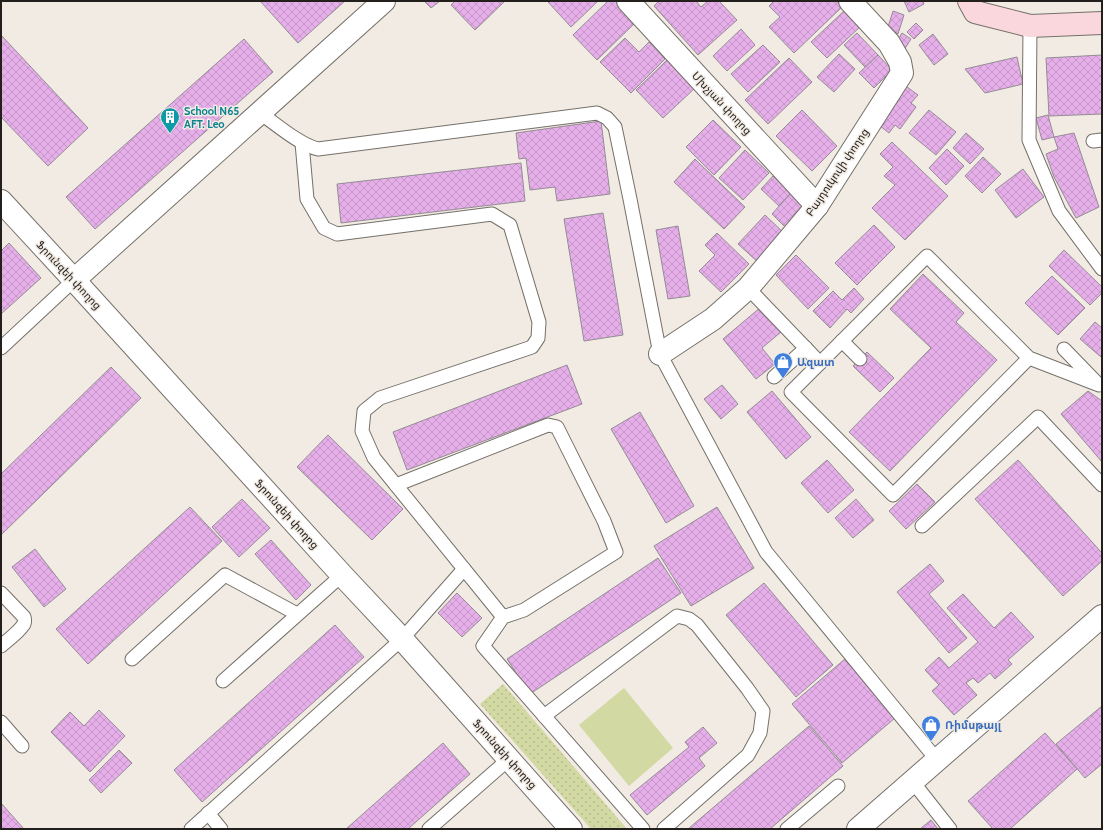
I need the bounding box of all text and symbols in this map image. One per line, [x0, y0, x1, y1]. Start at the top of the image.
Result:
street label: Մխչյան փողոց [689, 68, 755, 138]
place label: School N65 AFT. Leo [184, 104, 239, 131]
building icon: School N65 AFT. Leo [159, 106, 181, 134]
street label: Բայդուկովի փողոց [802, 125, 872, 219]
street label: Ֆրունզեի փողոց [33, 238, 105, 312]
shop icon: Ազատ [772, 351, 794, 379]
place label: Ազատ [797, 355, 835, 369]
street label: Ֆրունզեի փողոց [252, 476, 322, 552]
shop icon: Ռիմսթայլ [920, 714, 942, 742]
street label: Ֆրունզեի փողոց [470, 716, 540, 792]
place label: Ռիմսթայլ [945, 718, 1002, 732]

